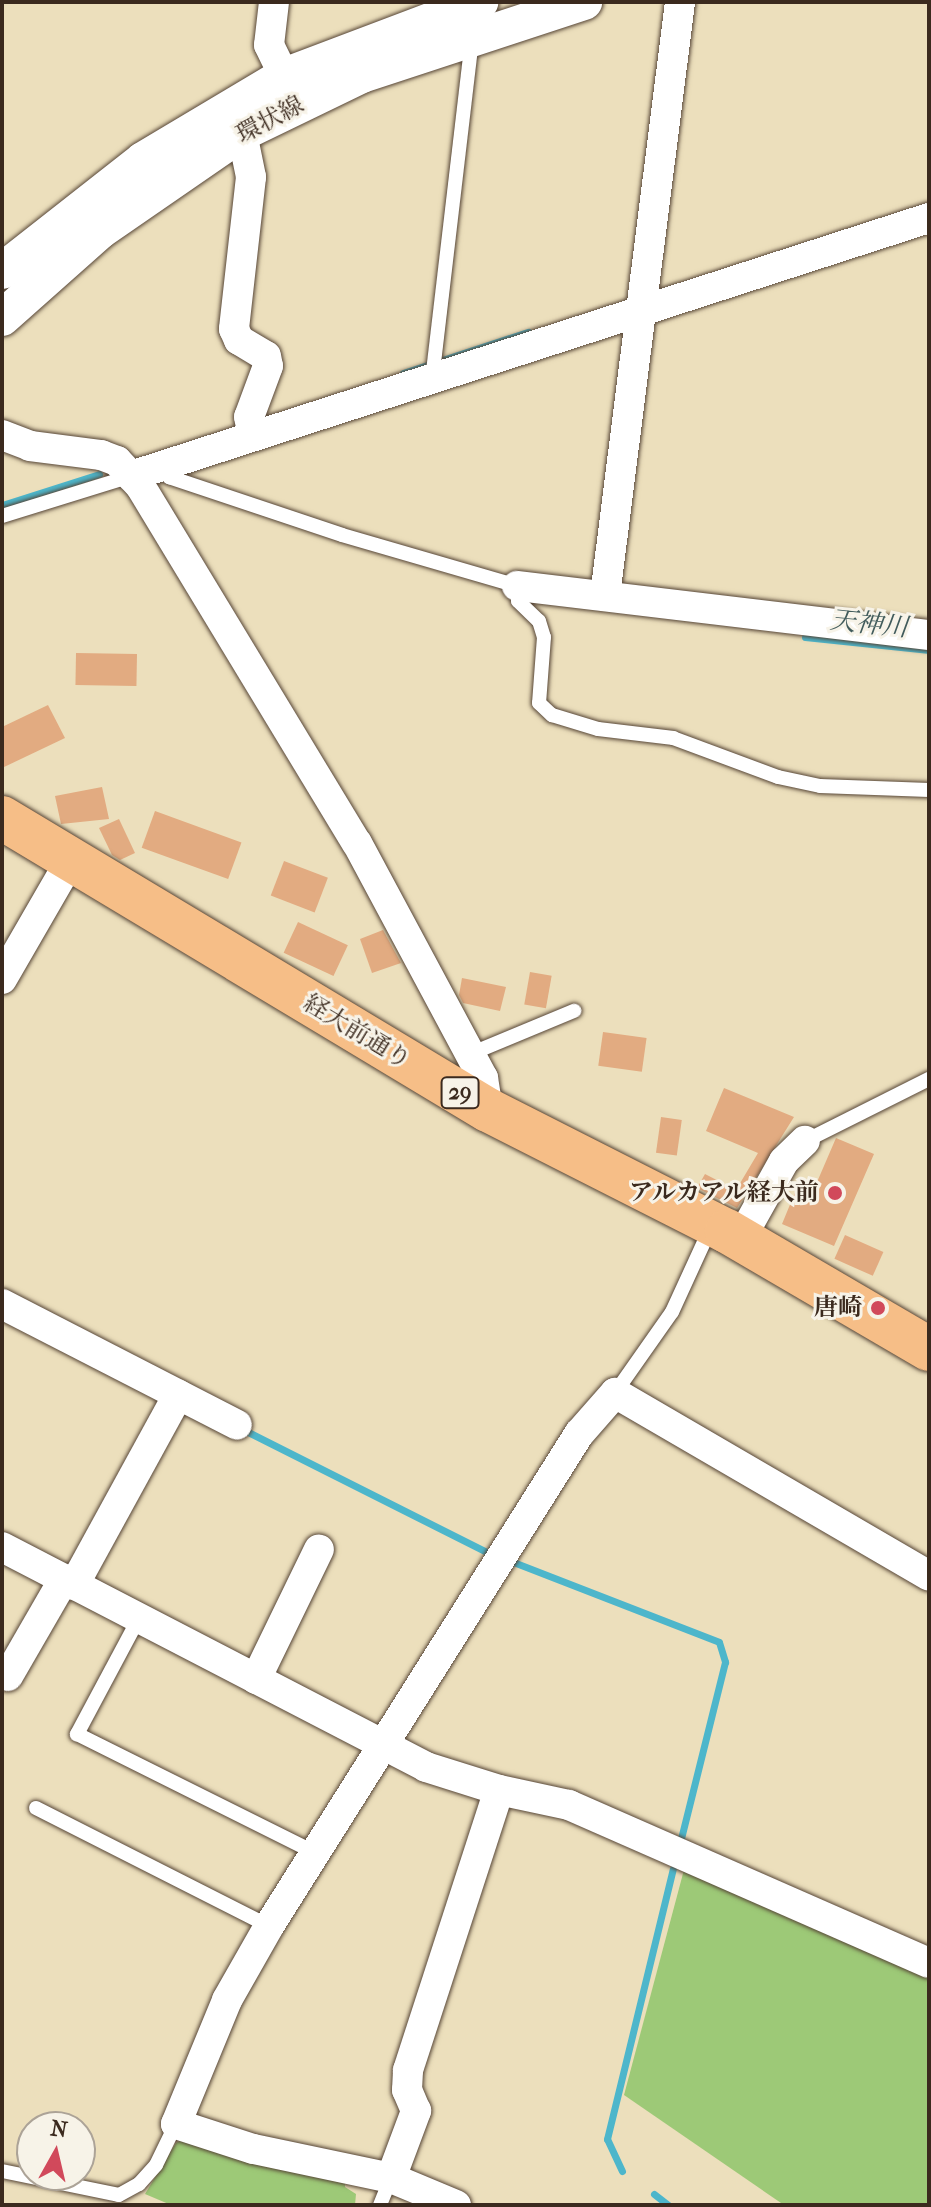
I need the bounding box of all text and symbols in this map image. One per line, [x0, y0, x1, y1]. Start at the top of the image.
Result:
street label: 環状線 [231, 90, 309, 150]
water label: 天神川 [829, 604, 909, 644]
street label: 経大前通り [298, 989, 416, 1075]
road number: 29 [440, 1075, 480, 1111]
place label: アルカアル経大前 [627, 1179, 819, 1207]
marker: アルカアル経大前 [826, 1184, 844, 1202]
place label: 唐崎 [814, 1294, 862, 1322]
marker: 唐崎 [869, 1299, 887, 1317]
north arrow [16, 2111, 96, 2191]
text: N [49, 2115, 69, 2143]

